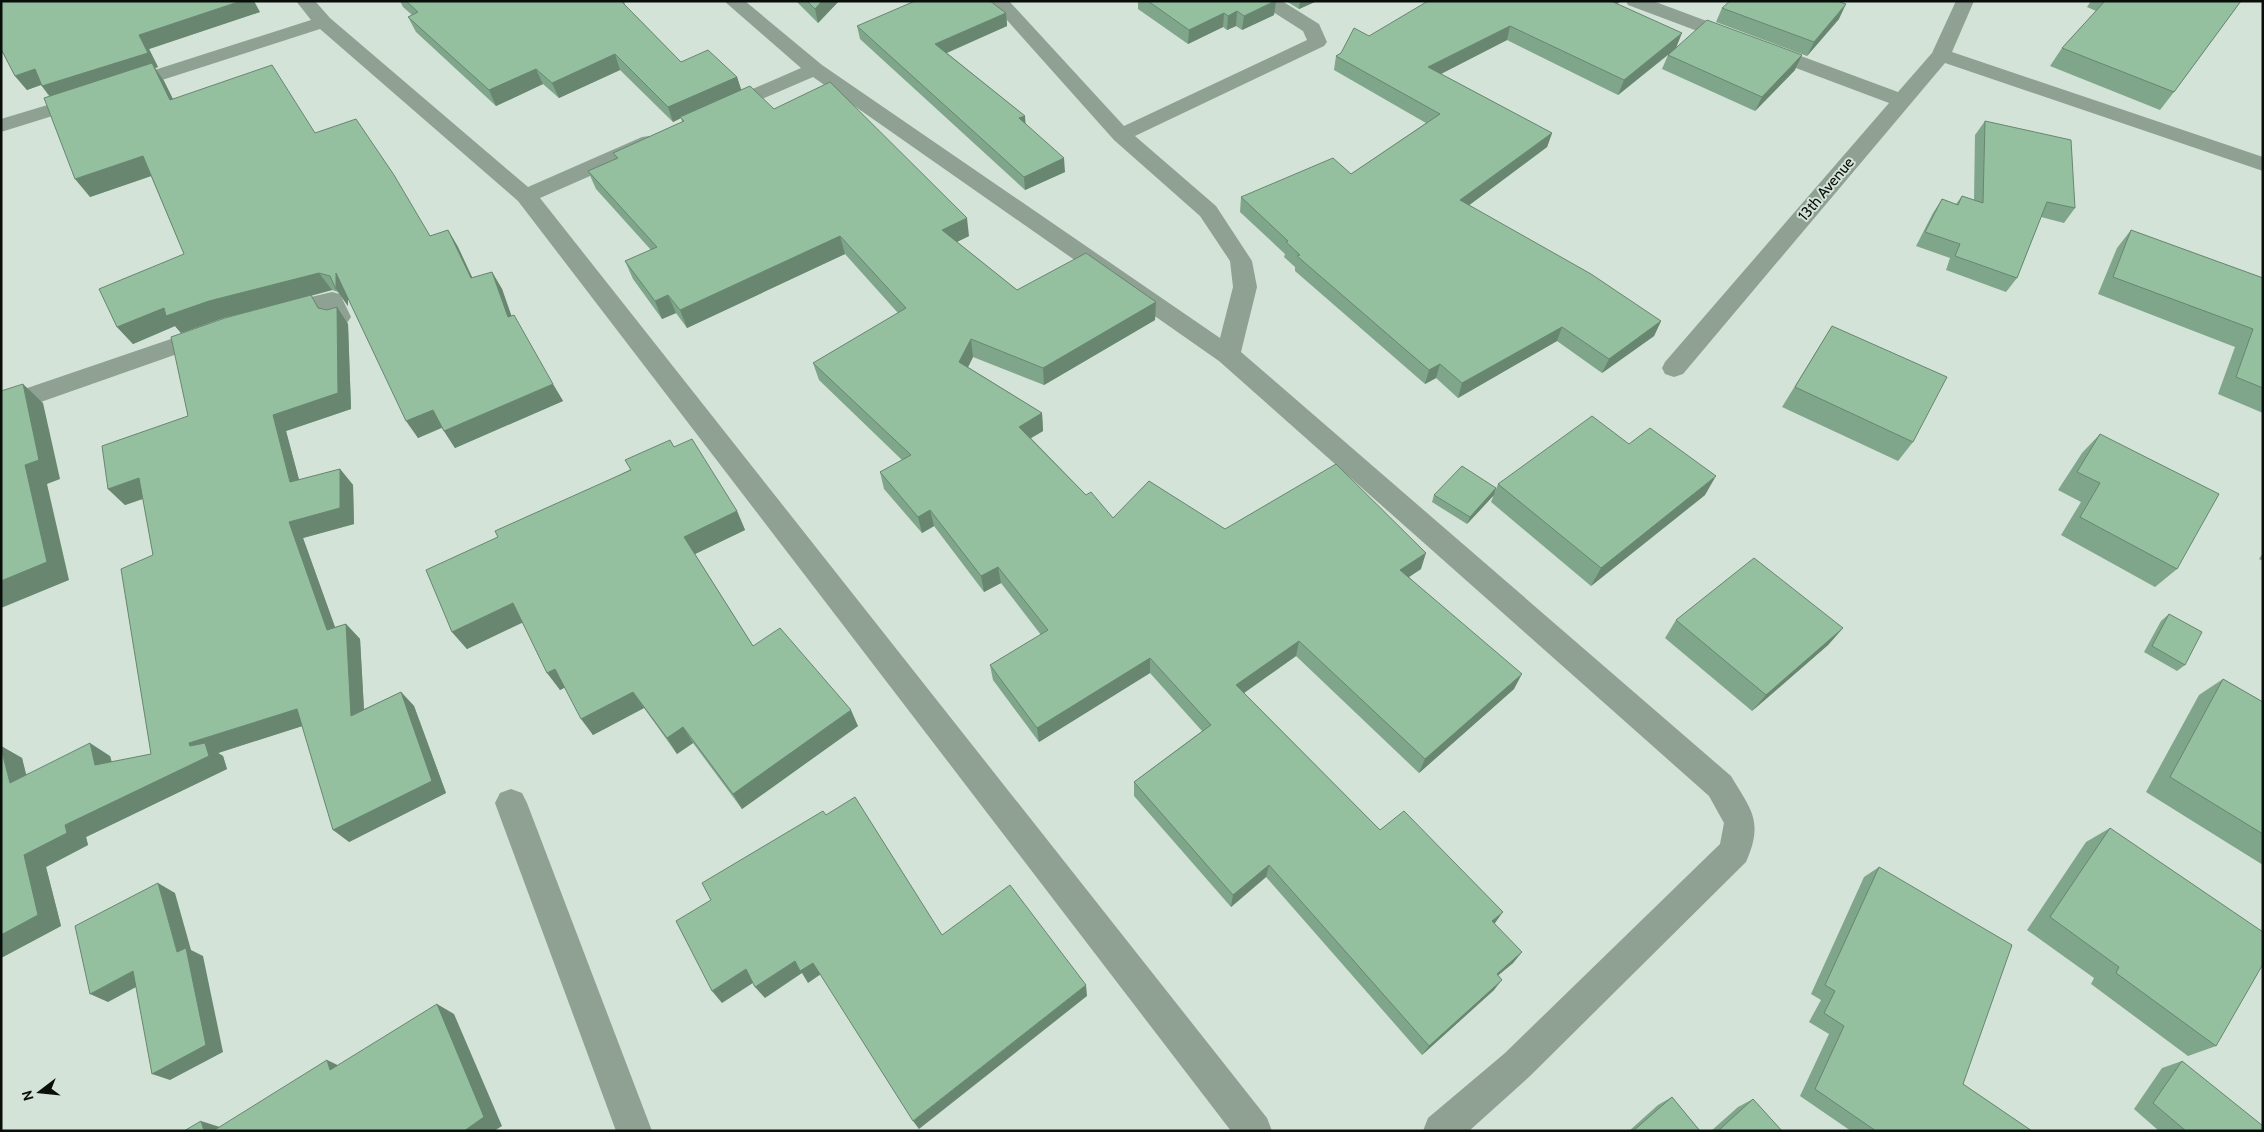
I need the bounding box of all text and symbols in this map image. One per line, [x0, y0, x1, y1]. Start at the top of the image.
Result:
street label: 13th Avenue [1794, 153, 1858, 224]
north arrow [15, 1067, 65, 1117]
text: N [17, 1088, 38, 1103]

